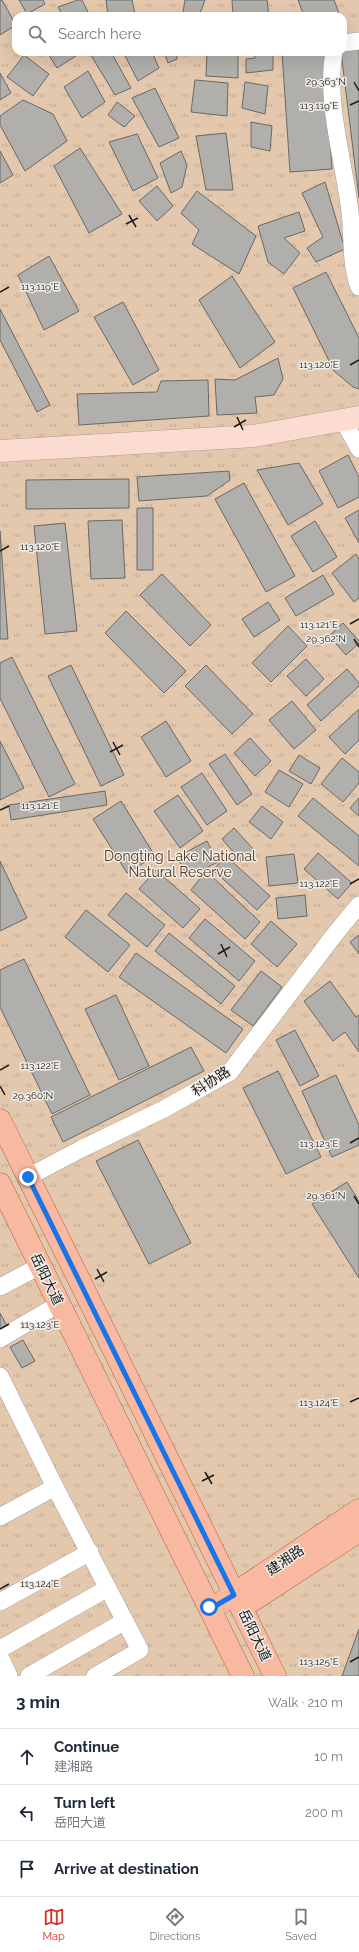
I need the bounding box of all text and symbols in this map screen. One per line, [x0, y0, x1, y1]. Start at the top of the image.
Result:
search box [12, 12, 347, 56]
icon: search [26, 23, 48, 45]
text: Search here [58, 25, 141, 43]
text: 29.363°N [306, 76, 346, 87]
text: 113.119°E [300, 100, 338, 111]
text: 113.119°E [21, 281, 59, 292]
text: 113.120°E [299, 359, 339, 370]
text: 113.120°E [20, 541, 60, 552]
text: 113.121°E [300, 619, 338, 630]
text: 29.362°N [306, 633, 346, 644]
text: 113.121°E [21, 800, 59, 811]
park label: Dongting Lake National Natural Reserve [104, 848, 256, 880]
text: 113.122°E [299, 878, 339, 889]
text: 113.122°E [20, 1060, 60, 1071]
street label: 科协路 [189, 1063, 233, 1099]
text: 29.360°N [13, 1090, 53, 1101]
text: 113.123°E [299, 1138, 339, 1149]
route end [19, 1168, 37, 1186]
text: 29.361°N [307, 1190, 345, 1201]
street label: 岳阳大道 [28, 1250, 66, 1308]
text: 113.123°E [20, 1319, 60, 1330]
text: 113.124°E [299, 1397, 339, 1408]
street label: 建湘路 [263, 1542, 307, 1578]
text: 113.124°E [20, 1578, 60, 1589]
route start [200, 1598, 218, 1616]
street label: 岳阳大道 [236, 1606, 274, 1664]
text: 113.125°E [299, 1656, 339, 1667]
text: 3 min [16, 1692, 60, 1712]
text: Walk · 210 m [268, 1695, 343, 1710]
text: Continue [54, 1738, 119, 1756]
icon: ahead [16, 1746, 38, 1768]
text: 10 m [314, 1749, 343, 1764]
text: 建湘路 [54, 1759, 93, 1774]
text: Turn left [54, 1794, 115, 1812]
icon: left [16, 1802, 38, 1824]
text: 200 m [305, 1805, 343, 1820]
text: 岳阳大道 [54, 1815, 106, 1830]
icon: arrive [16, 1858, 38, 1880]
text: Arrive at destination [54, 1860, 199, 1878]
tab: Map [42, 1906, 65, 1943]
tab: Directions [150, 1906, 200, 1943]
tab: Saved [285, 1906, 317, 1943]

